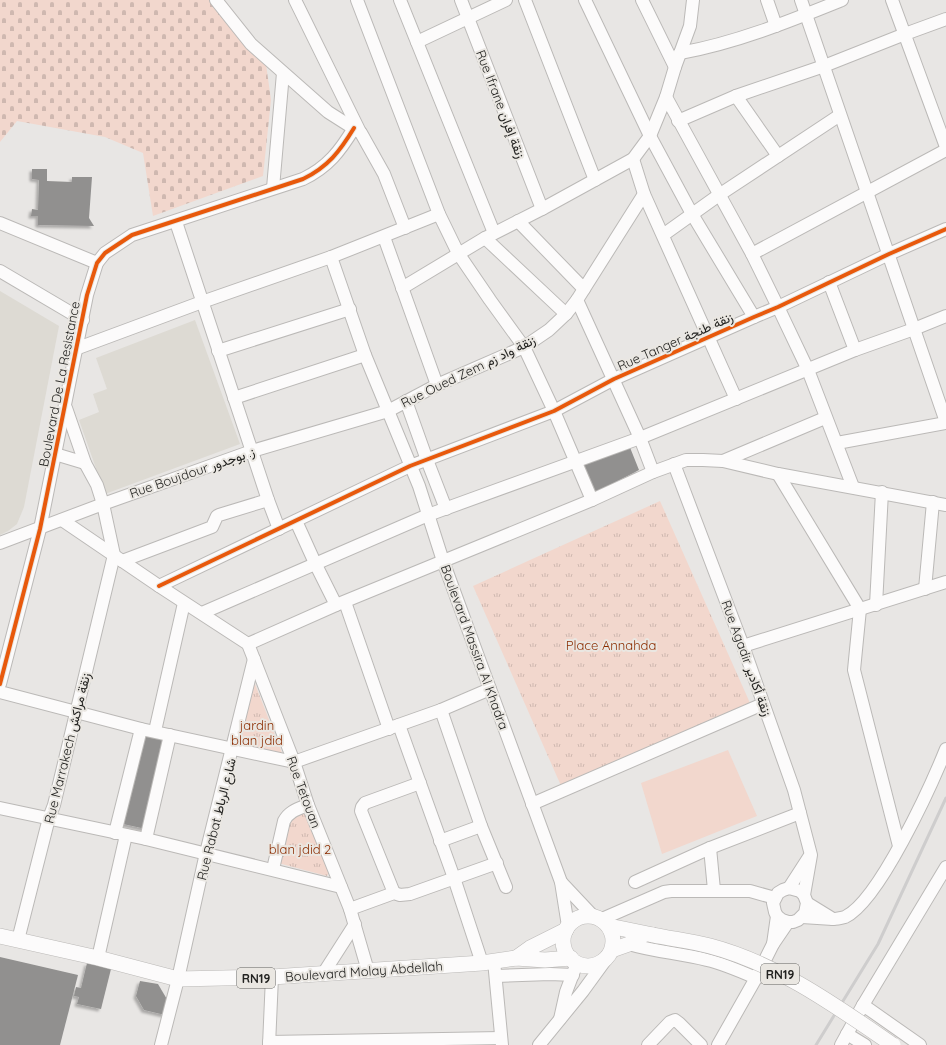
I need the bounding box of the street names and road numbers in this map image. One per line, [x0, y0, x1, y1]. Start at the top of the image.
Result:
street label: Rue Ifrane زنقة إفران [471, 48, 529, 161]
street label: Boulevard De La Resistance [35, 300, 83, 468]
street label: Rue Tanger زنقة طنجة [615, 308, 736, 375]
street label: Rue Oued Zem زنقة واد زم [398, 331, 538, 411]
street label: Rue Boujdour ز. بوجدور [127, 443, 257, 502]
street label: Boulevard Massira Al Khadra [438, 562, 512, 732]
street label: Rue Agadir زنقة أكادير [718, 598, 775, 719]
street label: Rue Marrakech زنقة مراكش [41, 671, 94, 825]
street label: Rue Tetouan [284, 754, 324, 830]
street label: Rue Rabat شارع الرباط [193, 756, 241, 882]
street label: Boulevard Molay Abdellah [285, 958, 443, 984]
road number: RN19 [761, 964, 799, 984]
road number: RN19 [237, 968, 275, 988]

